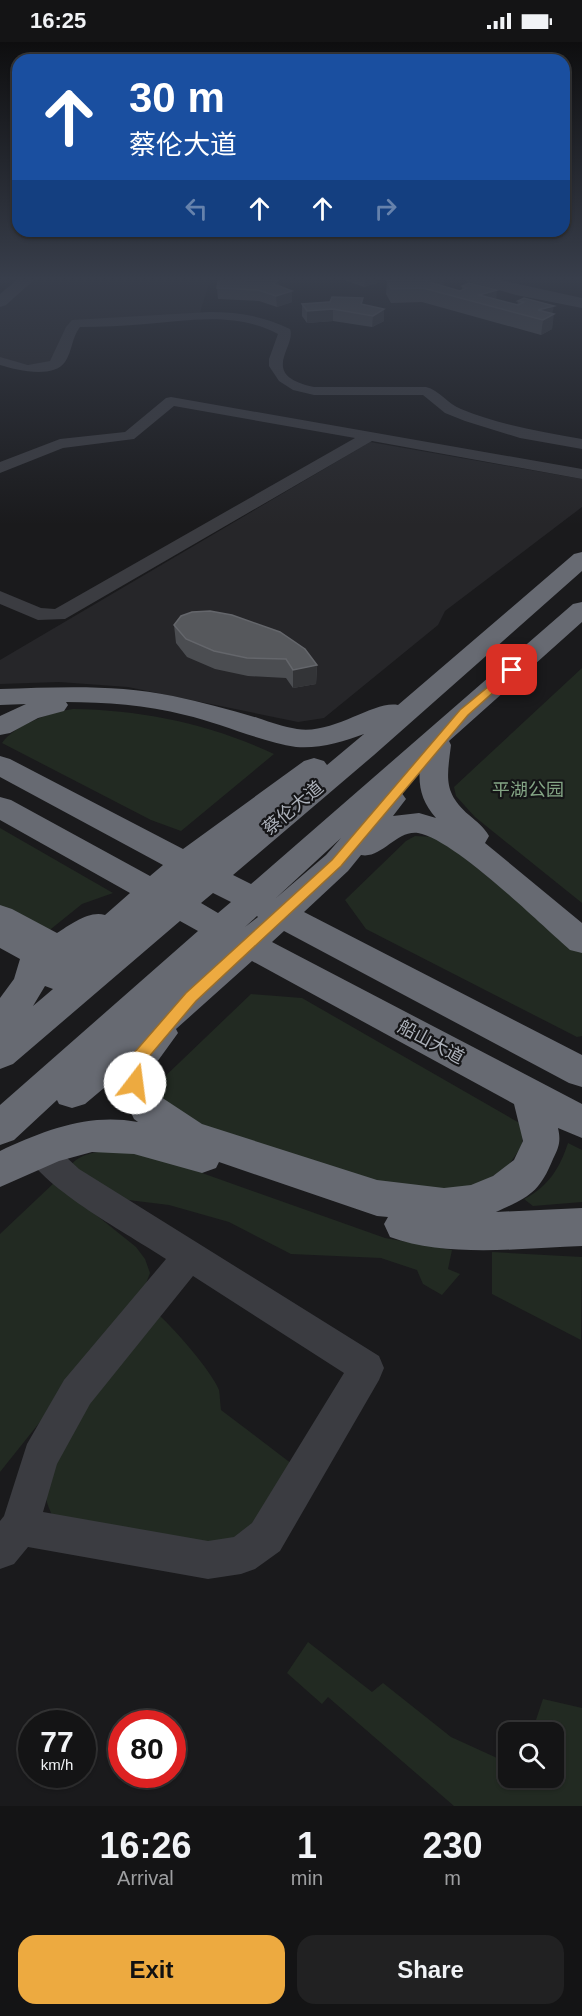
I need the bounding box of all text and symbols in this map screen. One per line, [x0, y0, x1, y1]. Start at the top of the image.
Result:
text: 16:25 [30, 8, 86, 33]
text: 30 m [129, 74, 225, 121]
icon: ahead [30, 78, 108, 156]
text: 蔡伦大道 [129, 130, 237, 160]
icon: left [180, 192, 213, 225]
icon: ahead [243, 192, 276, 225]
icon: ahead [306, 192, 339, 225]
icon: right [369, 192, 402, 225]
pin [486, 644, 537, 695]
icon: arrive [495, 653, 528, 686]
street label: 蔡伦大道 [259, 777, 327, 839]
park label: 平湖公园 [492, 780, 564, 800]
street label: 船山大道 [395, 1016, 467, 1068]
position arrow [103, 1051, 167, 1115]
speed limit sign: 80 [108, 1710, 186, 1788]
map controls [498, 1722, 564, 1788]
button: search [498, 1722, 564, 1788]
text: 77 [40, 1725, 74, 1758]
text: km/h [41, 1756, 73, 1773]
text: 16:26 [99, 1825, 191, 1866]
text: 1 [297, 1825, 317, 1866]
text: 230 [422, 1825, 483, 1866]
text: Arrival [117, 1867, 174, 1889]
text: min [291, 1867, 323, 1889]
text: m [444, 1867, 461, 1889]
button: Exit [18, 1935, 285, 2004]
button: Share [297, 1935, 564, 2004]

